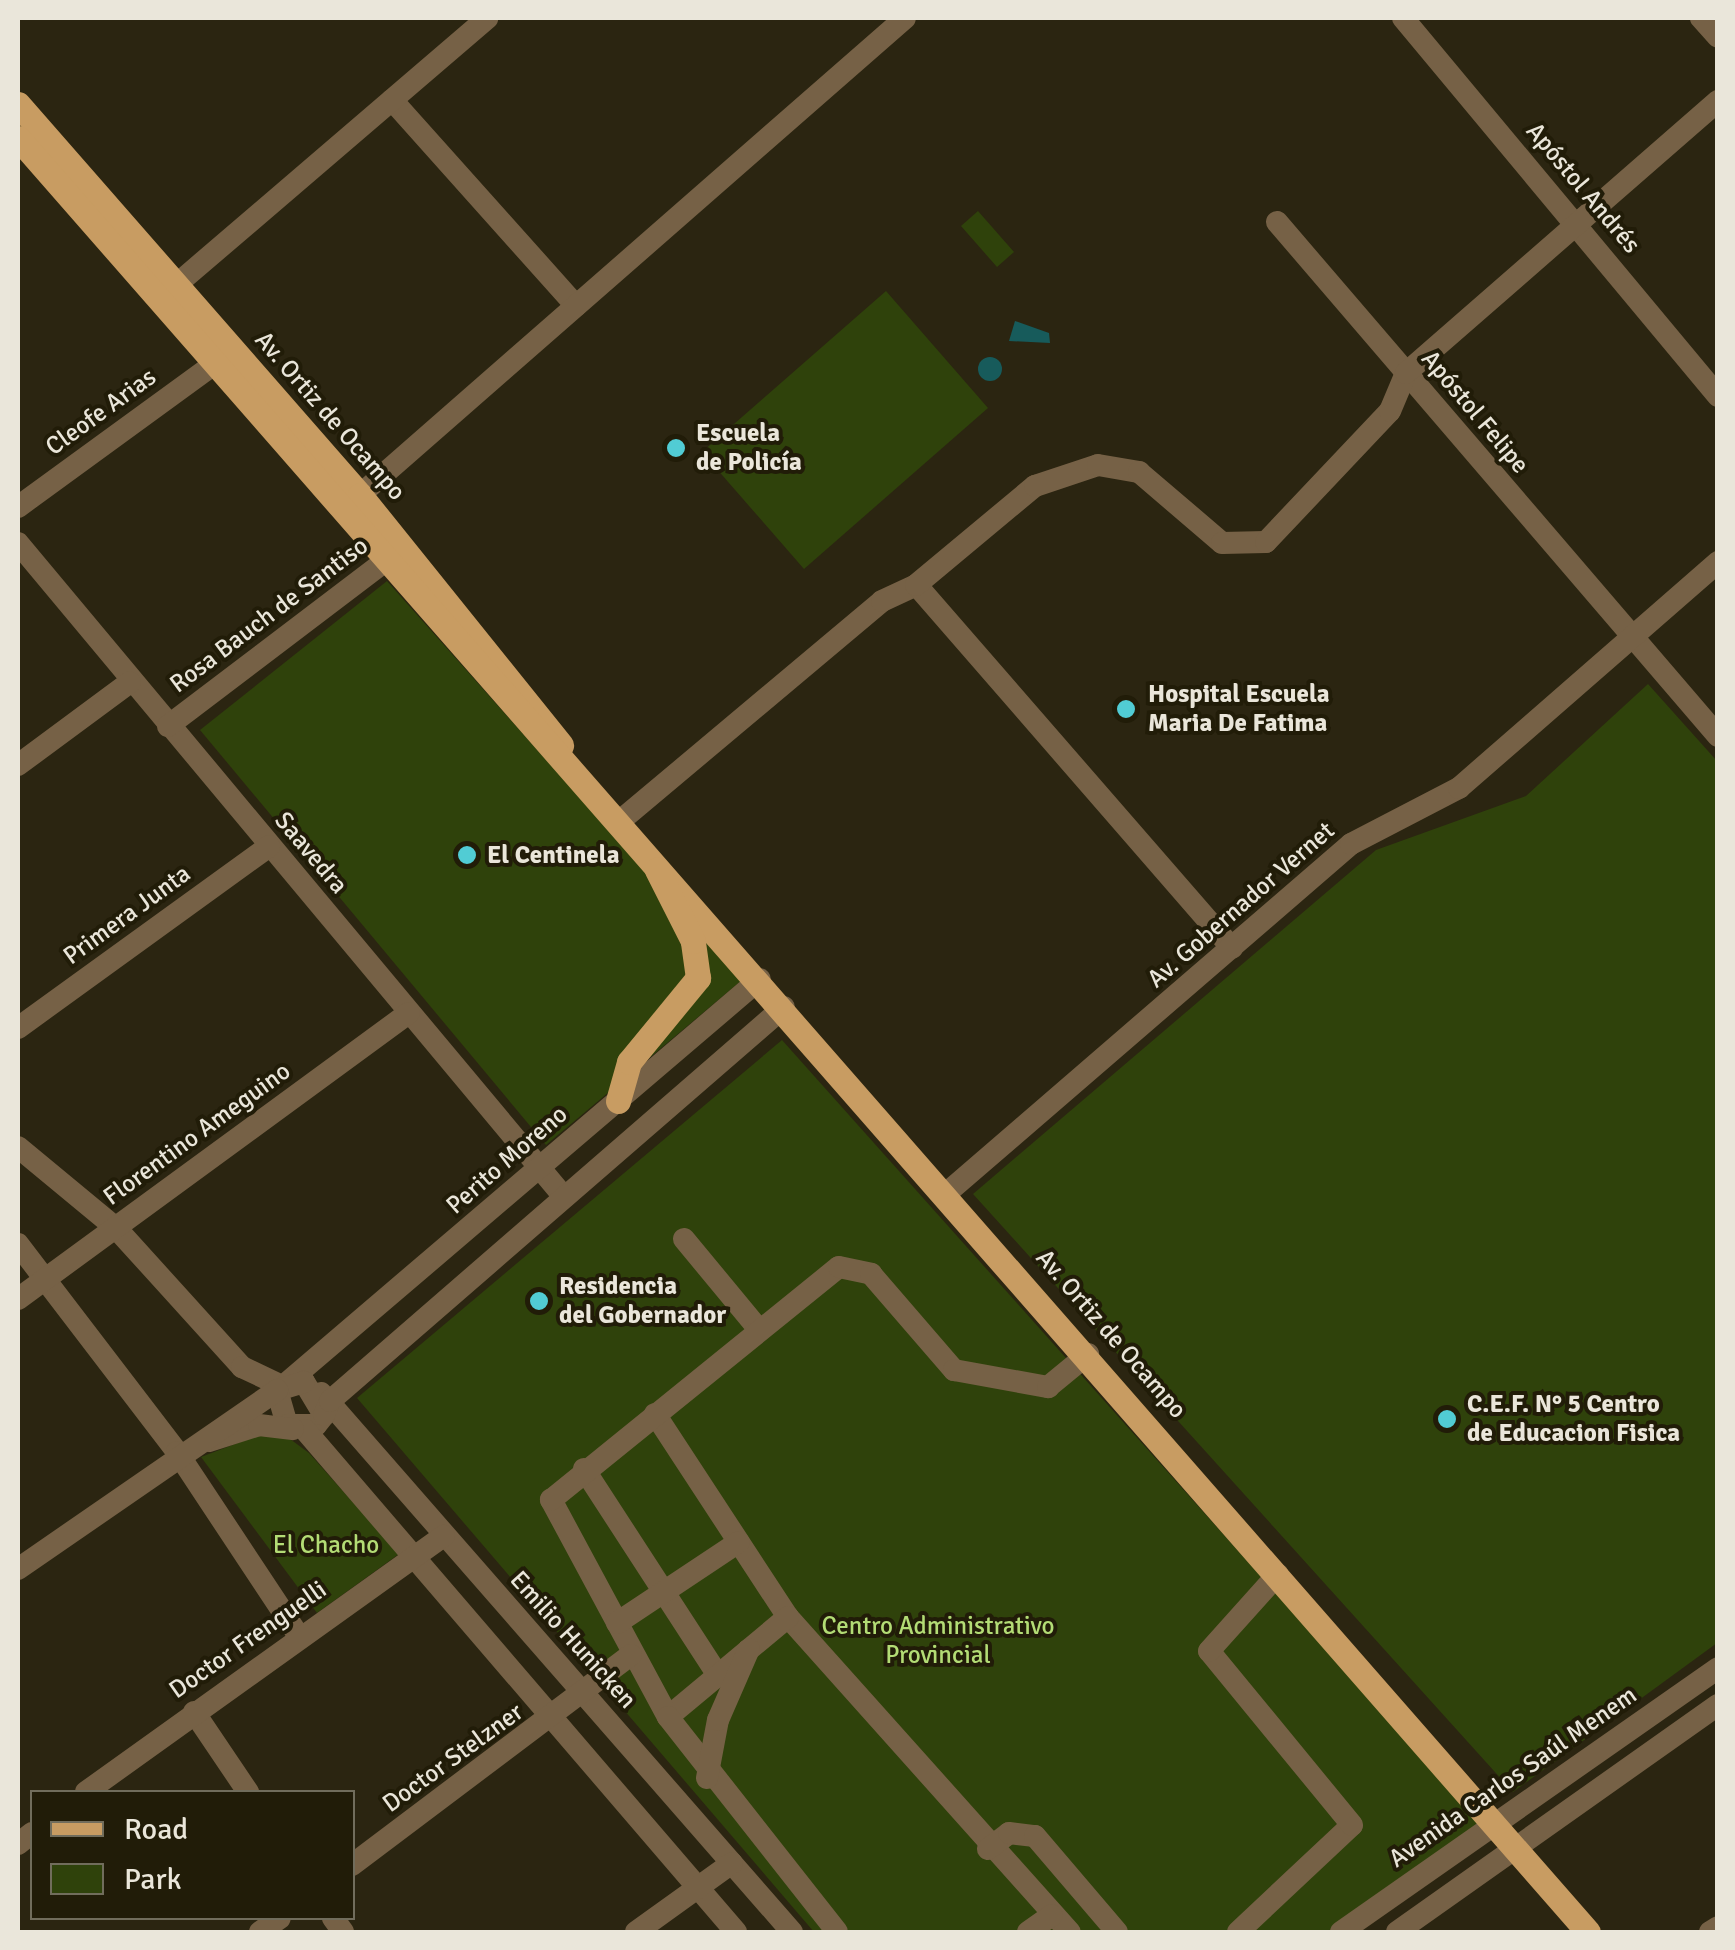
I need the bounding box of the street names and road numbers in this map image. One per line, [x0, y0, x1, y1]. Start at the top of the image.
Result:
street label: Apóstol Andrés [1520, 117, 1646, 259]
street label: Av. Ortiz de Ocampo [249, 325, 411, 507]
street label: Apóstol Felipe [1415, 344, 1535, 480]
street label: Cleofe Arias [40, 362, 162, 462]
street label: Rosa Bauch de Santiso [164, 531, 374, 699]
street label: Saavedra [268, 806, 354, 900]
street label: Av. Gobernador Vernet [1141, 816, 1341, 994]
street label: Primera Junta [58, 859, 196, 971]
street label: Florentino Ameguino [98, 1056, 296, 1212]
street label: Perito Moreno [440, 1099, 574, 1221]
street label: Av. Ortiz de Ocampo [1030, 1243, 1192, 1425]
street label: Emilio Hunicken [504, 1565, 642, 1715]
street label: Doctor Frenguelli [164, 1575, 332, 1705]
street label: Avenida Carlos Saúl Menem [1383, 1680, 1643, 1874]
street label: Doctor Stelzner [377, 1697, 529, 1819]

